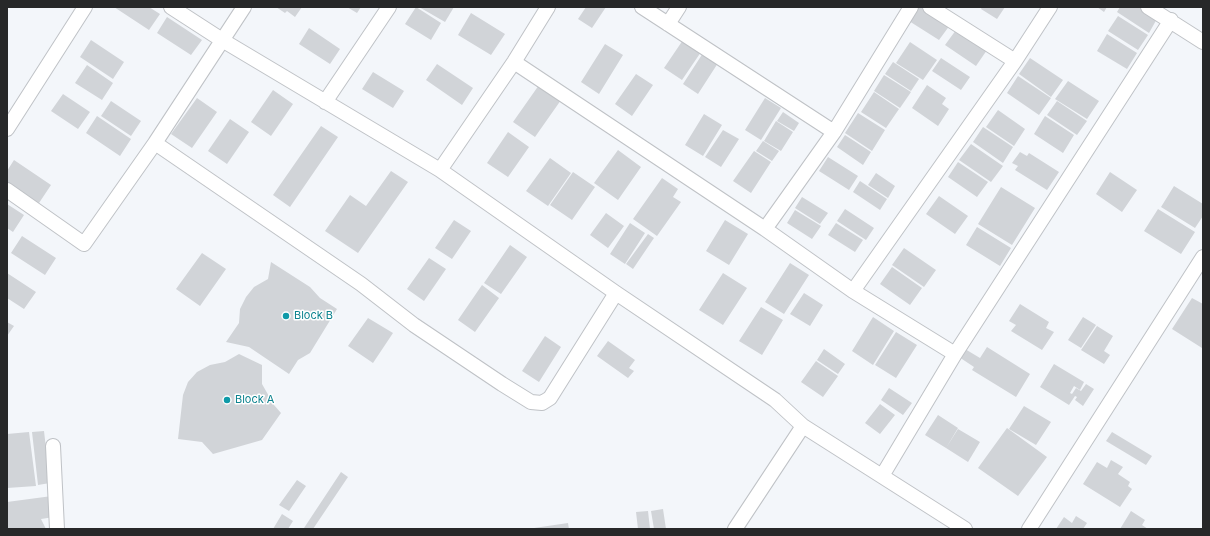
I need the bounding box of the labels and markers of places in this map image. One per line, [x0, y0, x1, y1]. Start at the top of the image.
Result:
place label: Block B [294, 309, 333, 323]
marker: Block B [281, 311, 291, 321]
place label: Block A [235, 393, 274, 407]
marker: Block A [222, 395, 232, 405]

